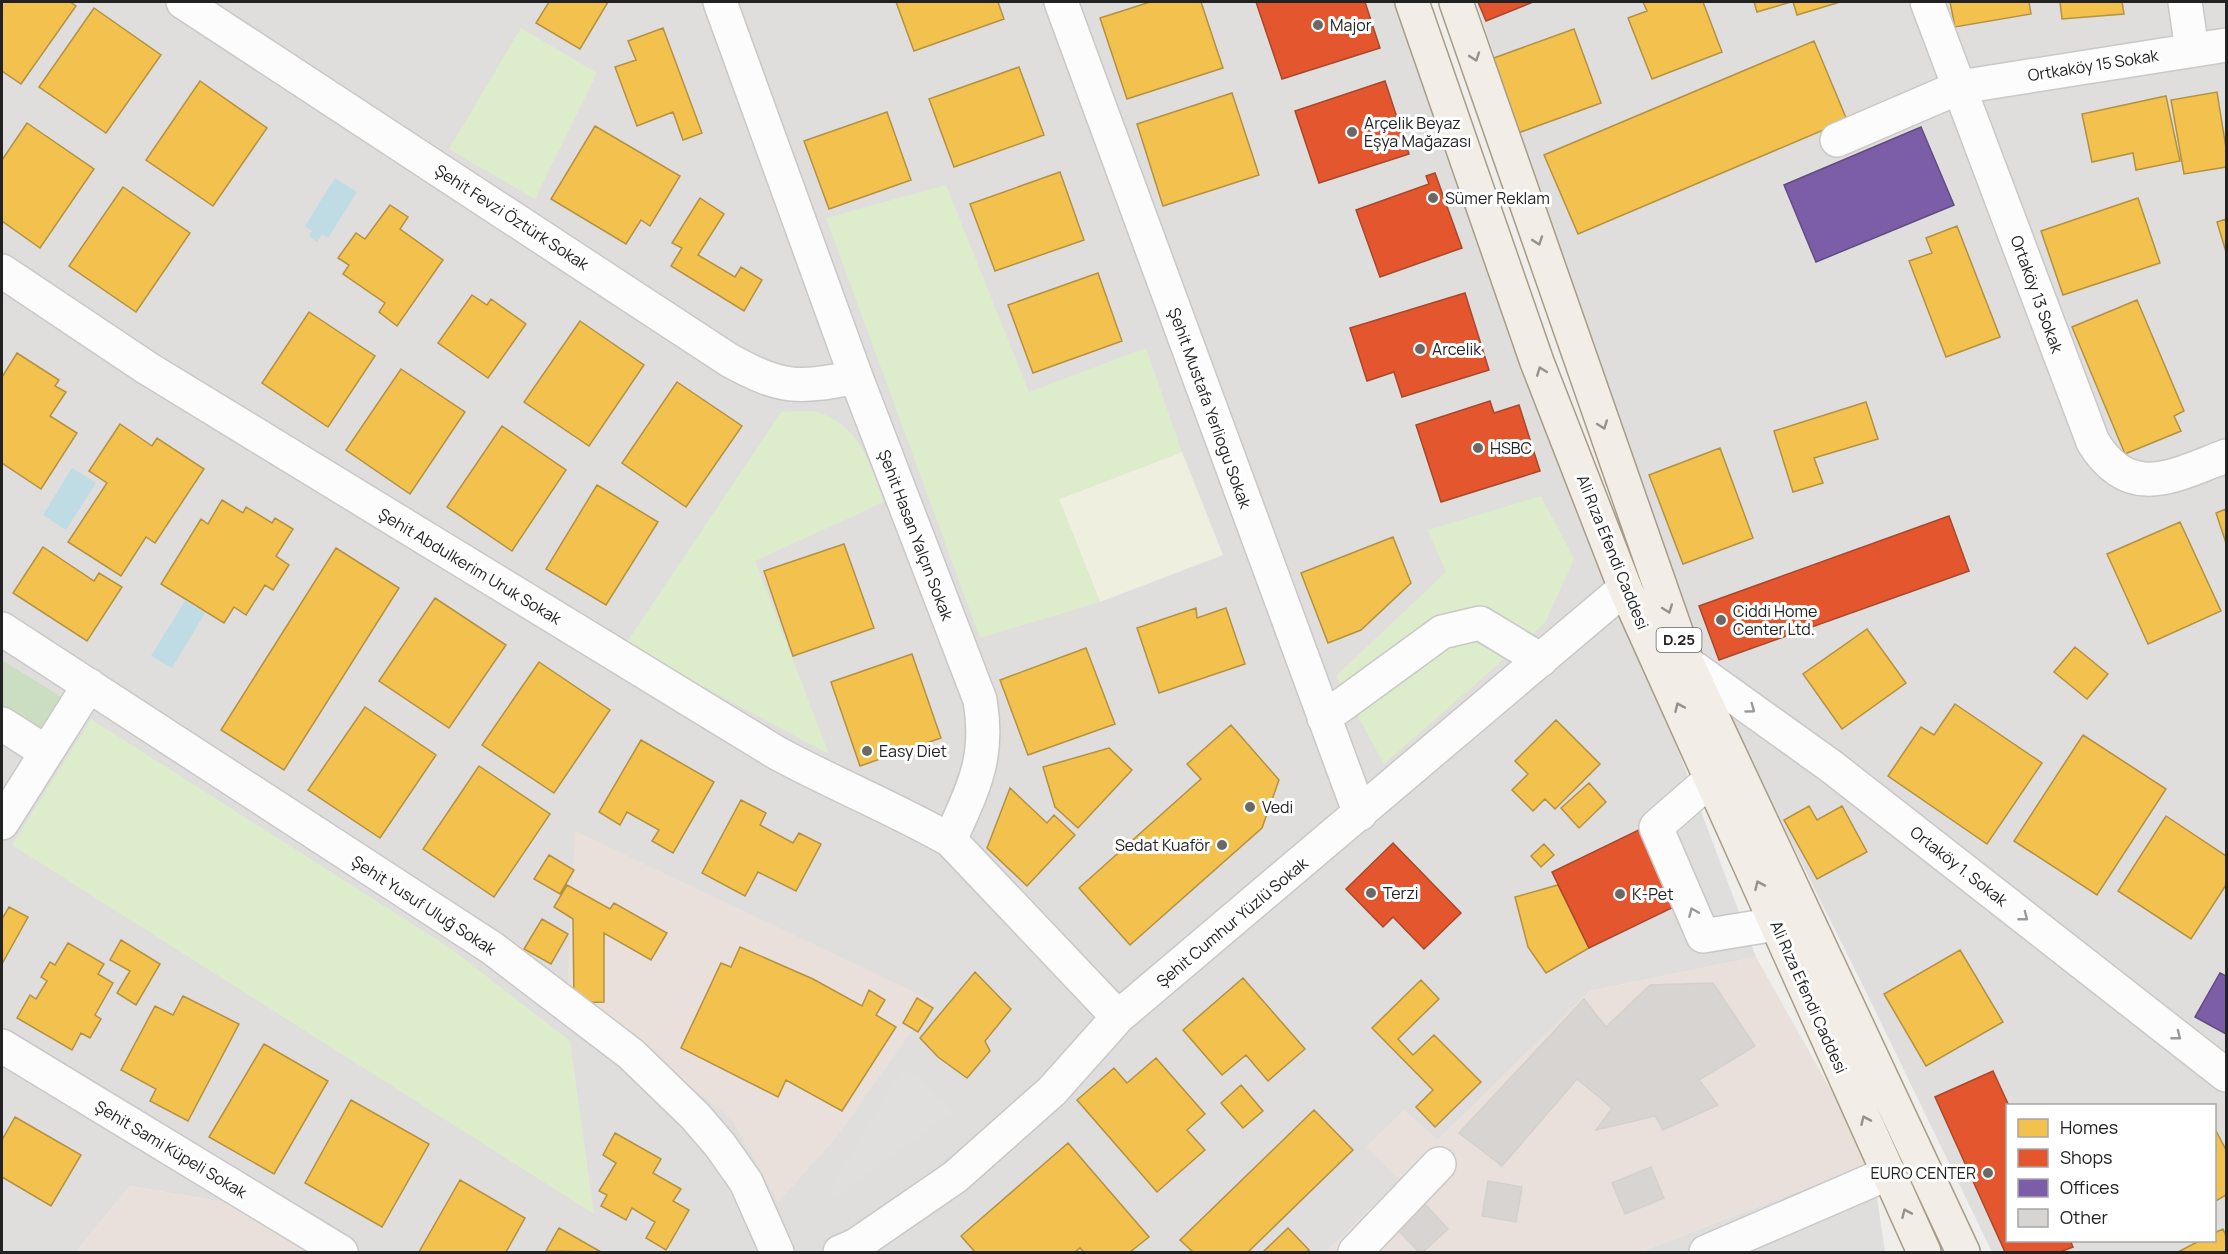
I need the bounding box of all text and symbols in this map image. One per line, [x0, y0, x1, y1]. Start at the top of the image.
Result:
place label: Major [1330, 14, 1372, 36]
marker: Major [1311, 18, 1325, 32]
street label: Ortkaköy 15 Sokak [2026, 44, 2161, 86]
one-way arrow [1468, 51, 1480, 62]
place label: Arçelik Beyaz Eşya Mağazası [1364, 112, 1471, 152]
marker: Arçelik Beyaz Eşya Mağazası [1345, 125, 1359, 139]
street label: Şehit Fevzi Öztürk Sokak [431, 159, 594, 276]
place label: Sümer Reklam [1445, 187, 1550, 209]
marker: Sümer Reklam [1426, 191, 1440, 205]
street label: Ortaköy 13 Sokak [2006, 232, 2069, 357]
one-way arrow [1531, 235, 1544, 246]
street label: Şehit Mustafa Yerliogu Sokak [1163, 305, 1257, 512]
place label: Arcelik [1432, 338, 1482, 360]
marker: Arcelik [1413, 342, 1427, 356]
one-way arrow [1535, 367, 1548, 377]
one-way arrow [1595, 419, 1608, 430]
place label: HSBC [1490, 437, 1532, 459]
marker: HSBC [1471, 441, 1485, 455]
street label: Şehit Hasan Yalçın Sokak [873, 446, 959, 625]
street label: Ali Rıza Efendi Caddesi [1572, 471, 1654, 633]
street label: Şehit Abdulkerim Uruk Sokak [375, 503, 566, 630]
place label: Ciddi Home Center Ltd. [1733, 600, 1817, 640]
one-way arrow [1660, 603, 1673, 614]
marker: Ciddi Home Center Ltd. [1714, 613, 1728, 627]
road number: D.25 [1656, 628, 1702, 652]
one-way arrow [1674, 702, 1686, 713]
one-way arrow [1745, 702, 1756, 713]
place label: Easy Diet [879, 740, 947, 762]
marker: Easy Diet [860, 744, 874, 758]
place label: Vedi [1262, 796, 1293, 818]
marker: Vedi [1243, 800, 1257, 814]
street label: Ortaköy 1. Sokak [1906, 821, 2013, 912]
place label: Sedat Kuaför [1115, 834, 1210, 856]
marker: Sedat Kuaför [1215, 838, 1229, 852]
street label: Şehit Yusuf Uluğ Sokak [348, 850, 501, 961]
street label: Şehit Cumhur Yüzlü Sokak [1152, 851, 1313, 992]
one-way arrow [1754, 880, 1766, 891]
place label: Terzi [1383, 882, 1419, 904]
place label: K-Pet [1632, 883, 1674, 905]
marker: Terzi [1364, 886, 1378, 900]
marker: K-Pet [1613, 887, 1627, 901]
one-way arrow [1688, 908, 1700, 919]
one-way arrow [2017, 909, 2028, 920]
street label: Ali Rıza Efendi Caddesi [1765, 917, 1853, 1077]
one-way arrow [2171, 1029, 2182, 1040]
street label: Şehit Sami Küpeli Sokak [91, 1095, 252, 1204]
legend [2006, 1104, 2216, 1242]
one-way arrow [1860, 1115, 1872, 1126]
text: Homes [2060, 1115, 2118, 1139]
text: Shops [2060, 1145, 2112, 1169]
place label: EURO CENTER [1871, 1162, 1976, 1184]
marker: EURO CENTER [1981, 1166, 1995, 1180]
text: Offices [2060, 1175, 2119, 1199]
text: Other [2060, 1205, 2108, 1229]
one-way arrow [1902, 1208, 1914, 1219]

